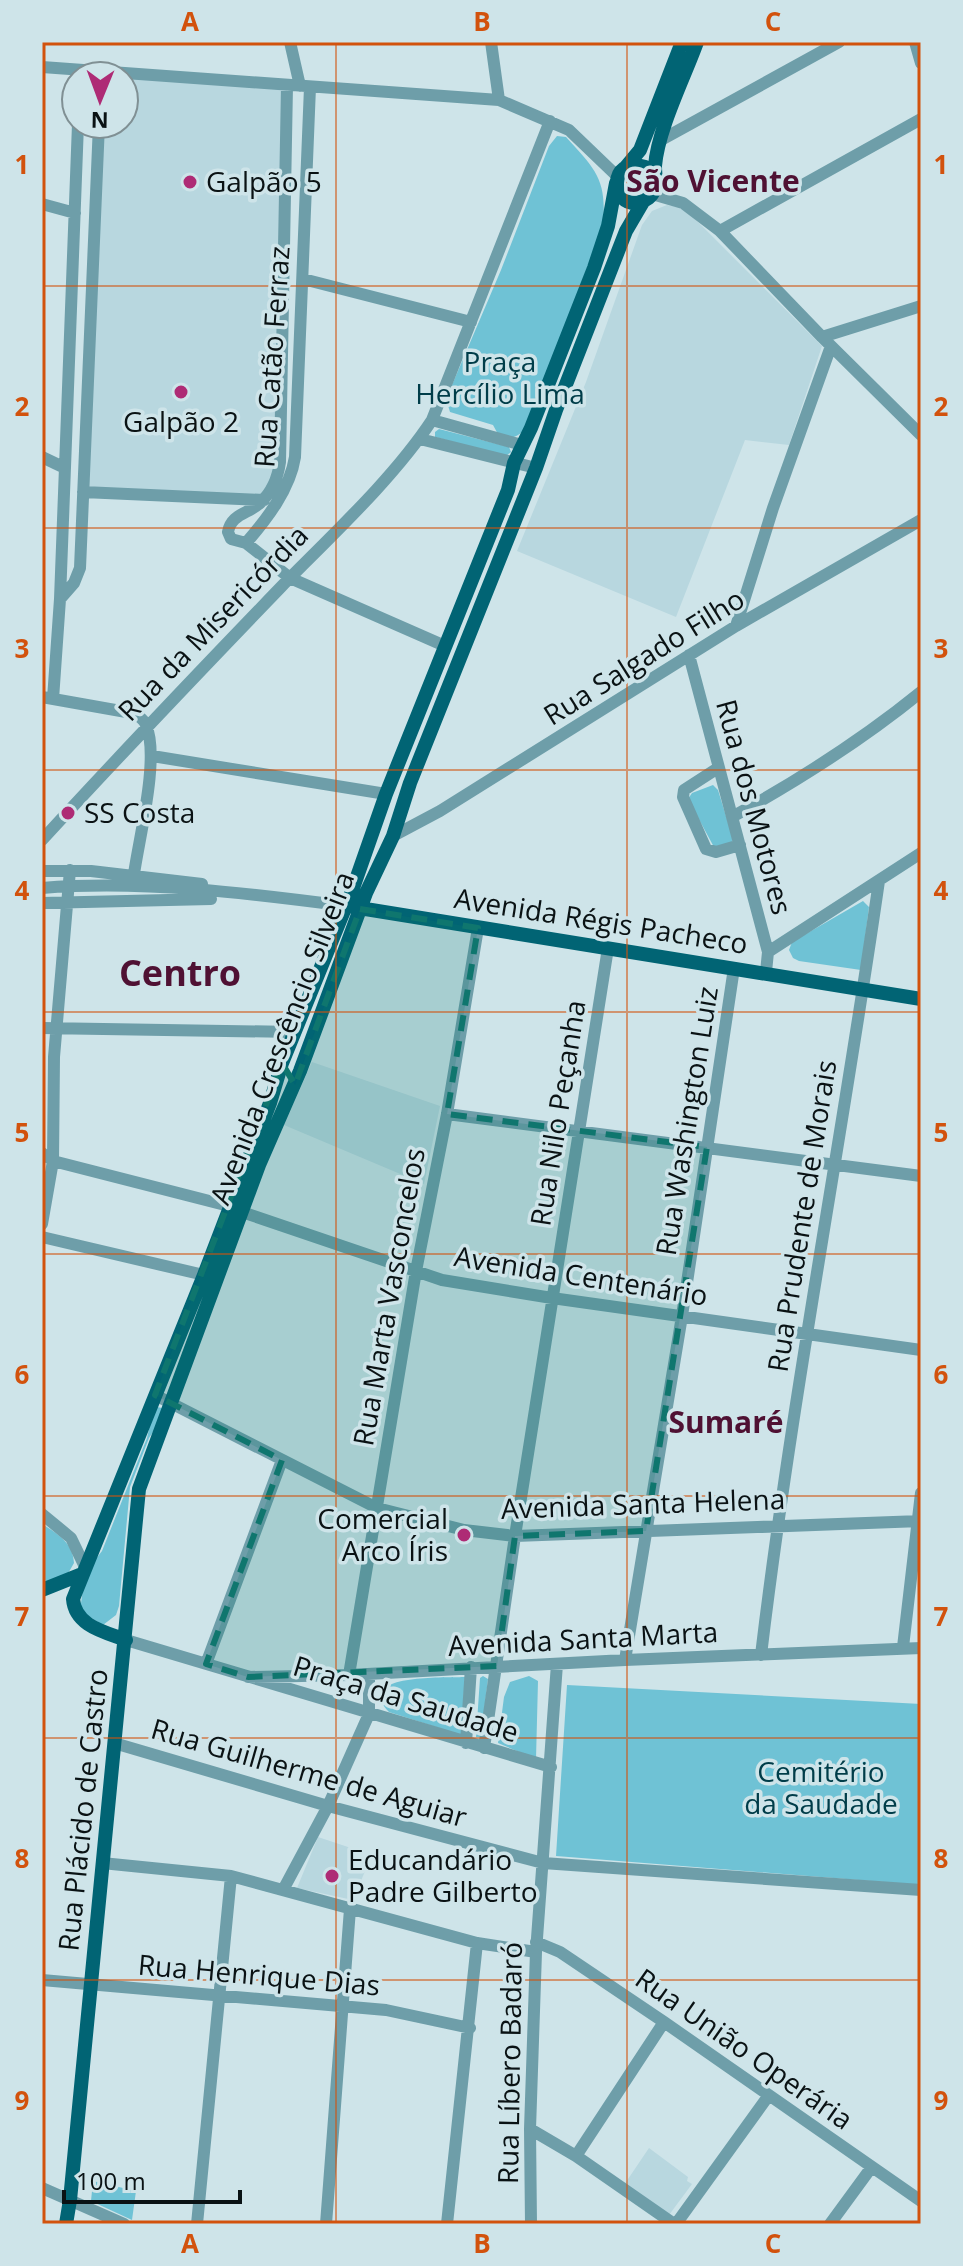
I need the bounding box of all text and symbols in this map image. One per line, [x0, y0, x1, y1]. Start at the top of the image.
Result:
text: A [181, 3, 199, 39]
text: B [473, 3, 491, 39]
text: C [765, 3, 781, 39]
north arrow [60, 60, 140, 140]
text: N [90, 106, 109, 136]
text: 1 [15, 146, 29, 182]
text: 1 [934, 146, 948, 182]
district label: São Vicente [626, 160, 800, 201]
place label: Galpão 5 [206, 162, 322, 200]
marker: Galpão 5 [181, 173, 199, 191]
street label: Rua Catão Ferraz [244, 245, 298, 469]
park label: Praça Hercílio Lima [415, 342, 585, 412]
marker: Galpão 2 [172, 383, 190, 401]
text: 2 [15, 388, 30, 424]
text: 2 [934, 388, 949, 424]
place label: Galpão 2 [123, 402, 239, 440]
street label: Rua da Misericórdia [109, 516, 316, 728]
street label: Rua Salgado Filho [536, 579, 751, 733]
text: 3 [15, 630, 29, 666]
text: 3 [934, 630, 948, 666]
street label: Rua dos Motores [708, 695, 802, 919]
place label: SS Costa [84, 793, 195, 831]
marker: SS Costa [59, 804, 77, 822]
street label: Avenida Crescêncio Silveira [200, 866, 362, 1210]
text: 4 [15, 872, 30, 908]
text: 4 [934, 872, 949, 908]
street label: Avenida Régis Pacheco [452, 878, 751, 962]
district label: Centro [119, 948, 241, 997]
street label: Rua Washington Luiz [646, 984, 726, 1258]
street label: Rua Nilo Peçanha [520, 997, 594, 1228]
street label: Rua Prudente de Morais [758, 1057, 844, 1375]
text: 5 [15, 1114, 29, 1150]
text: 5 [934, 1114, 948, 1150]
street label: Rua Marta Vasconcelos [343, 1145, 433, 1449]
street label: Avenida Centenário [452, 1236, 711, 1314]
text: 6 [15, 1356, 30, 1392]
text: 6 [934, 1356, 949, 1392]
district label: Sumaré [668, 1401, 784, 1442]
street label: Avenida Santa Helena [500, 1479, 786, 1527]
place label: Comercial Arco Íris [317, 1499, 448, 1569]
marker: Comercial Arco Íris [455, 1526, 473, 1544]
text: 7 [15, 1598, 30, 1634]
text: 7 [934, 1598, 949, 1634]
street label: Avenida Santa Marta [447, 1612, 719, 1664]
street label: Praça da Saudade [289, 1646, 524, 1750]
street label: Rua Plácido de Castro [48, 1667, 116, 1953]
street label: Rua Guilherme de Aguiar [147, 1709, 472, 1835]
park label: Cemitério da Saudade [744, 1752, 898, 1822]
text: 8 [15, 1840, 29, 1876]
place label: Educandário Padre Gilberto [348, 1840, 538, 1910]
text: 8 [934, 1840, 948, 1876]
marker: Educandário Padre Gilberto [323, 1867, 341, 1885]
street label: Rua Líbero Badaró [488, 1942, 530, 2184]
street label: Rua Henrique Dias [136, 1944, 382, 2004]
street label: Rua União Operária [628, 1959, 861, 2138]
text: 9 [15, 2082, 29, 2118]
text: 9 [934, 2082, 948, 2118]
scale bar [64, 2154, 240, 2204]
text: 100 m [76, 2164, 146, 2197]
text: A [181, 2225, 199, 2261]
text: B [473, 2225, 491, 2261]
text: C [765, 2225, 781, 2261]

